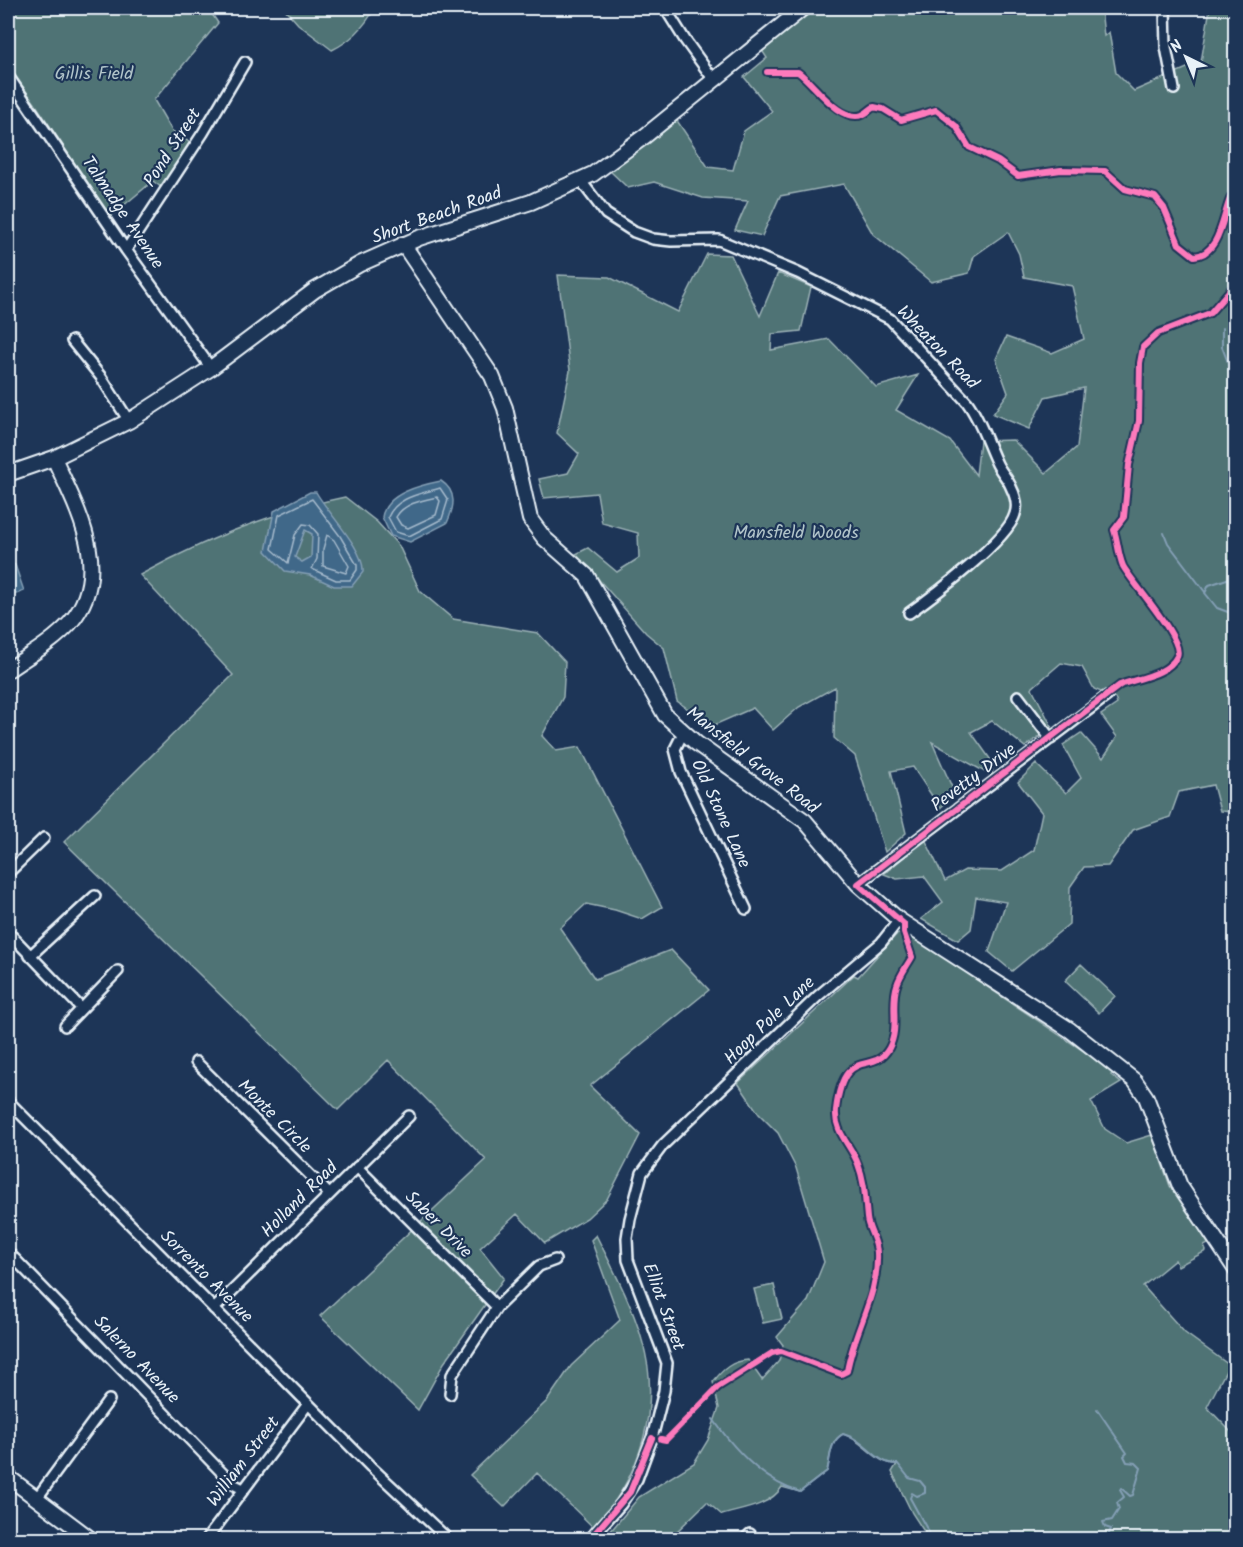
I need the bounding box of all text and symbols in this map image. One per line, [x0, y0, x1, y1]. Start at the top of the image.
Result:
north arrow [1156, 27, 1216, 87]
text: N [1165, 35, 1189, 60]
park label: Gillis Field [55, 60, 134, 89]
street label: Pond Street [137, 102, 210, 193]
street label: Talmadge Avenue [73, 151, 171, 275]
street label: Short Beach Road [368, 179, 507, 253]
street label: Wheaton Road [889, 299, 986, 398]
park label: Mansfield Woods [733, 519, 859, 548]
street label: Mansfield Grove Road [679, 700, 826, 823]
street label: Pevetty Drive [925, 736, 1023, 820]
street label: Old Stone Lane [682, 755, 758, 873]
street label: Hoop Pole Lane [718, 970, 822, 1072]
street label: Monte Circle [230, 1073, 318, 1161]
street label: Holland Road [255, 1154, 346, 1245]
street label: Saber Drive [397, 1184, 479, 1266]
street label: Sorrento Avenue [152, 1223, 260, 1331]
street label: Elliot Street [634, 1259, 693, 1356]
street label: Salerno Avenue [86, 1309, 186, 1411]
street label: William Street [200, 1410, 288, 1513]

